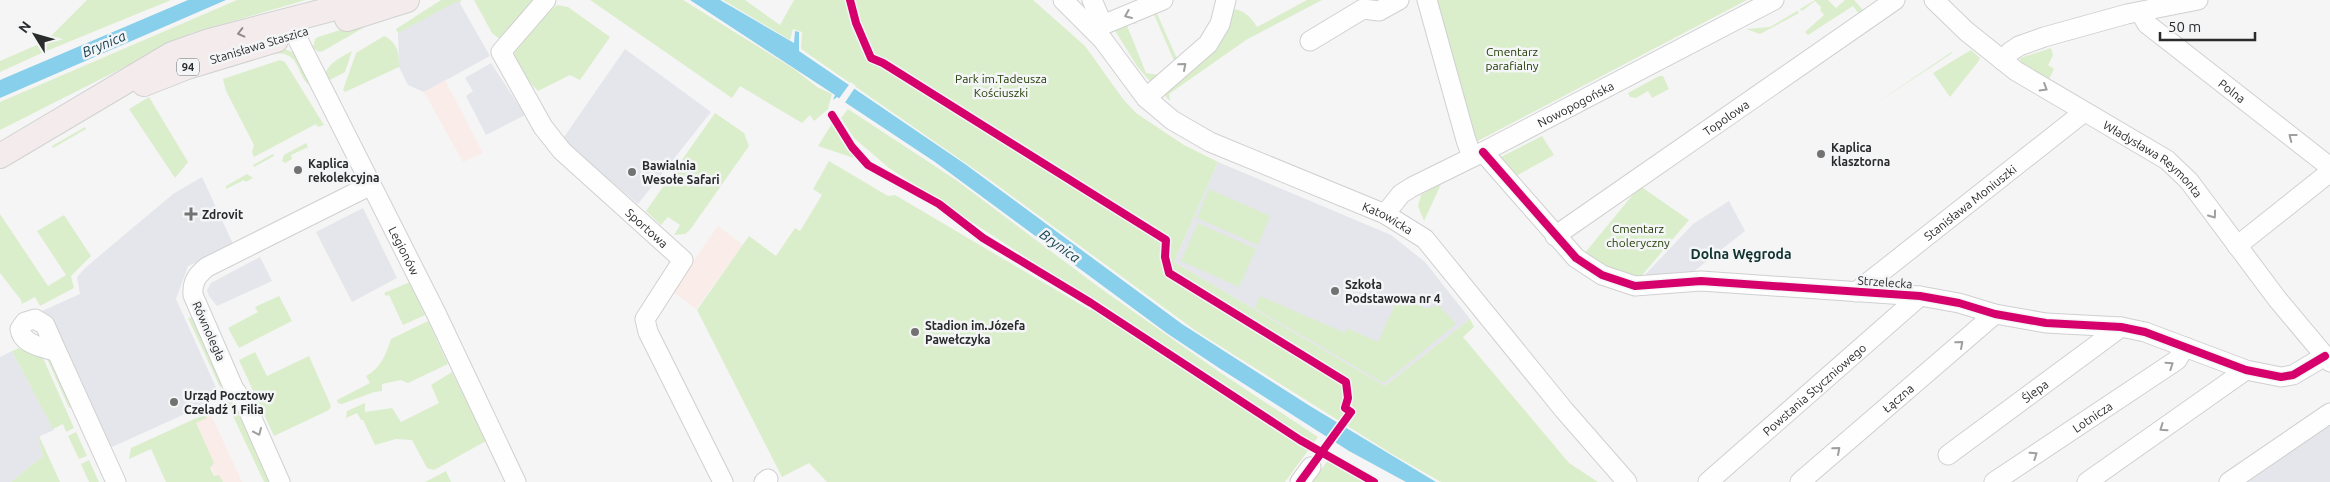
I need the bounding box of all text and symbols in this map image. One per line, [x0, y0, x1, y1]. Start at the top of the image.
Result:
one-way arrow [1124, 8, 1133, 19]
north arrow [10, 10, 60, 60]
scale bar [2160, 10, 2255, 42]
text: N [15, 18, 34, 36]
text: 50 m [2168, 18, 2201, 35]
street label: Stanisława Staszica [208, 24, 310, 66]
one-way arrow [237, 27, 246, 38]
water label: Brynica [80, 28, 129, 60]
park label: Cmentarz parafialny [1485, 45, 1539, 72]
road number: 94 [177, 58, 199, 76]
one-way arrow [1177, 62, 1186, 71]
park label: Park im.Tadeusza Kościuszki [955, 72, 1047, 99]
street label: Polna [2216, 76, 2248, 105]
street label: Nowopogońska [1535, 78, 1616, 129]
one-way arrow [2038, 82, 2047, 92]
street label: Topolowa [1700, 97, 1751, 138]
street label: Władysława Reymonta [2101, 118, 2205, 200]
one-way arrow [2288, 133, 2297, 142]
place label: Kaplica klasztorna [1831, 141, 1890, 168]
marker: Kaplica klasztorna [1815, 148, 1827, 160]
place label: Kaplica rekolekcyjna [308, 157, 379, 184]
place label: Bawialnia Wesołe Safari [642, 159, 720, 186]
street label: Stanisława Moniuszki [1921, 162, 2018, 242]
marker: Kaplica rekolekcyjna [292, 164, 304, 176]
marker: Bawialnia Wesołe Safari [626, 166, 638, 178]
street label: Katowicka [1361, 199, 1415, 236]
street label: Sportowa [623, 205, 671, 250]
marker: Zdrovit [184, 207, 198, 221]
place label: Zdrovit [202, 208, 243, 221]
one-way arrow [2208, 209, 2216, 218]
park label: Cmentarz choleryczny [1606, 222, 1670, 249]
street label: Legionów [387, 224, 422, 278]
water label: Brynica [1037, 226, 1084, 266]
district label: Dolna Węgroda [1690, 246, 1792, 263]
street label: Strzelecka [1857, 274, 1913, 290]
place label: Szkoła Podstawowa nr 4 [1345, 278, 1441, 305]
marker: Szkoła Podstawowa nr 4 [1329, 285, 1341, 297]
street label: Równoległa [190, 299, 228, 363]
place label: Stadion im.Józefa Pawełczyka [925, 319, 1025, 346]
marker: Stadion im.Józefa Pawełczyka [909, 326, 921, 338]
street label: Powstania Styczniowego [1760, 340, 1868, 438]
one-way arrow [1954, 342, 1963, 350]
one-way arrow [2164, 362, 2173, 371]
street label: Ślepa [2019, 377, 2050, 405]
street label: Łączna [1880, 381, 1916, 415]
place label: Urząd Pocztowy Czeladź 1 Filia [184, 389, 275, 416]
marker: Urząd Pocztowy Czeladź 1 Filia [168, 396, 180, 408]
street label: Lotnicza [2070, 399, 2114, 434]
one-way arrow [2159, 422, 2169, 431]
one-way arrow [251, 427, 262, 436]
one-way arrow [1831, 447, 1840, 456]
one-way arrow [2029, 452, 2038, 461]

